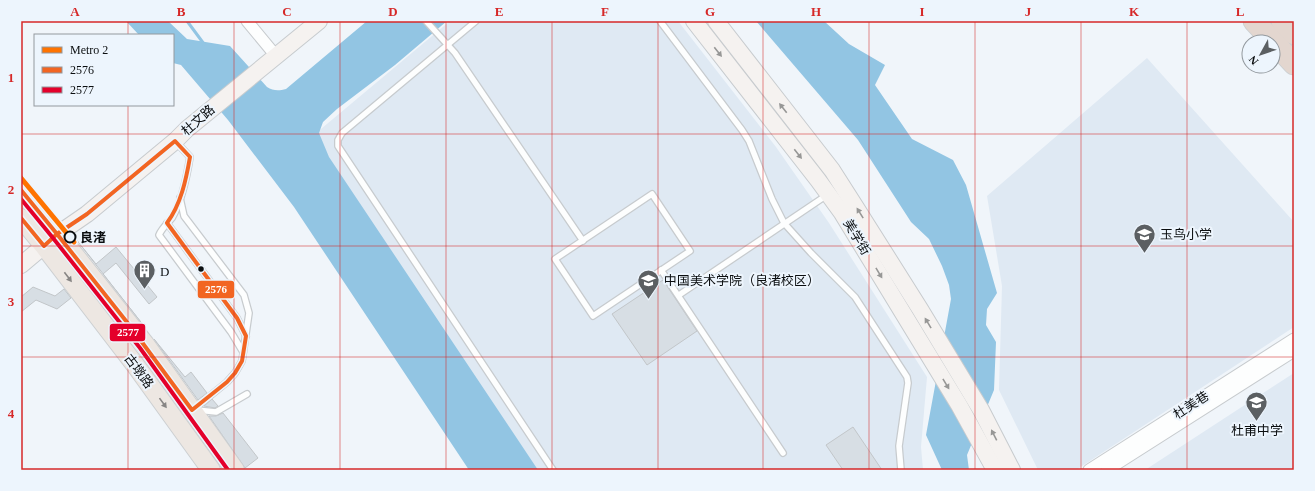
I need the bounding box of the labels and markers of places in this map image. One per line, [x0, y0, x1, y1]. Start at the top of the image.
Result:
school or university icon: 玉鸟小学 [1132, 221, 1158, 254]
place label: 玉鸟小学 [1160, 227, 1212, 242]
marker: 良渚 [63, 230, 77, 244]
place label: 良渚 [80, 230, 106, 245]
building icon: D [132, 258, 158, 291]
place label: D [160, 264, 169, 279]
unlabelled marker [196, 264, 206, 274]
school or university icon: 中国美术学院（良渚校区） [635, 267, 661, 300]
place label: 中国美术学院（良渚校区） [664, 273, 820, 288]
school or university icon: 杜甫中学 [1244, 389, 1270, 422]
place label: 杜甫中学 [1231, 423, 1283, 438]

